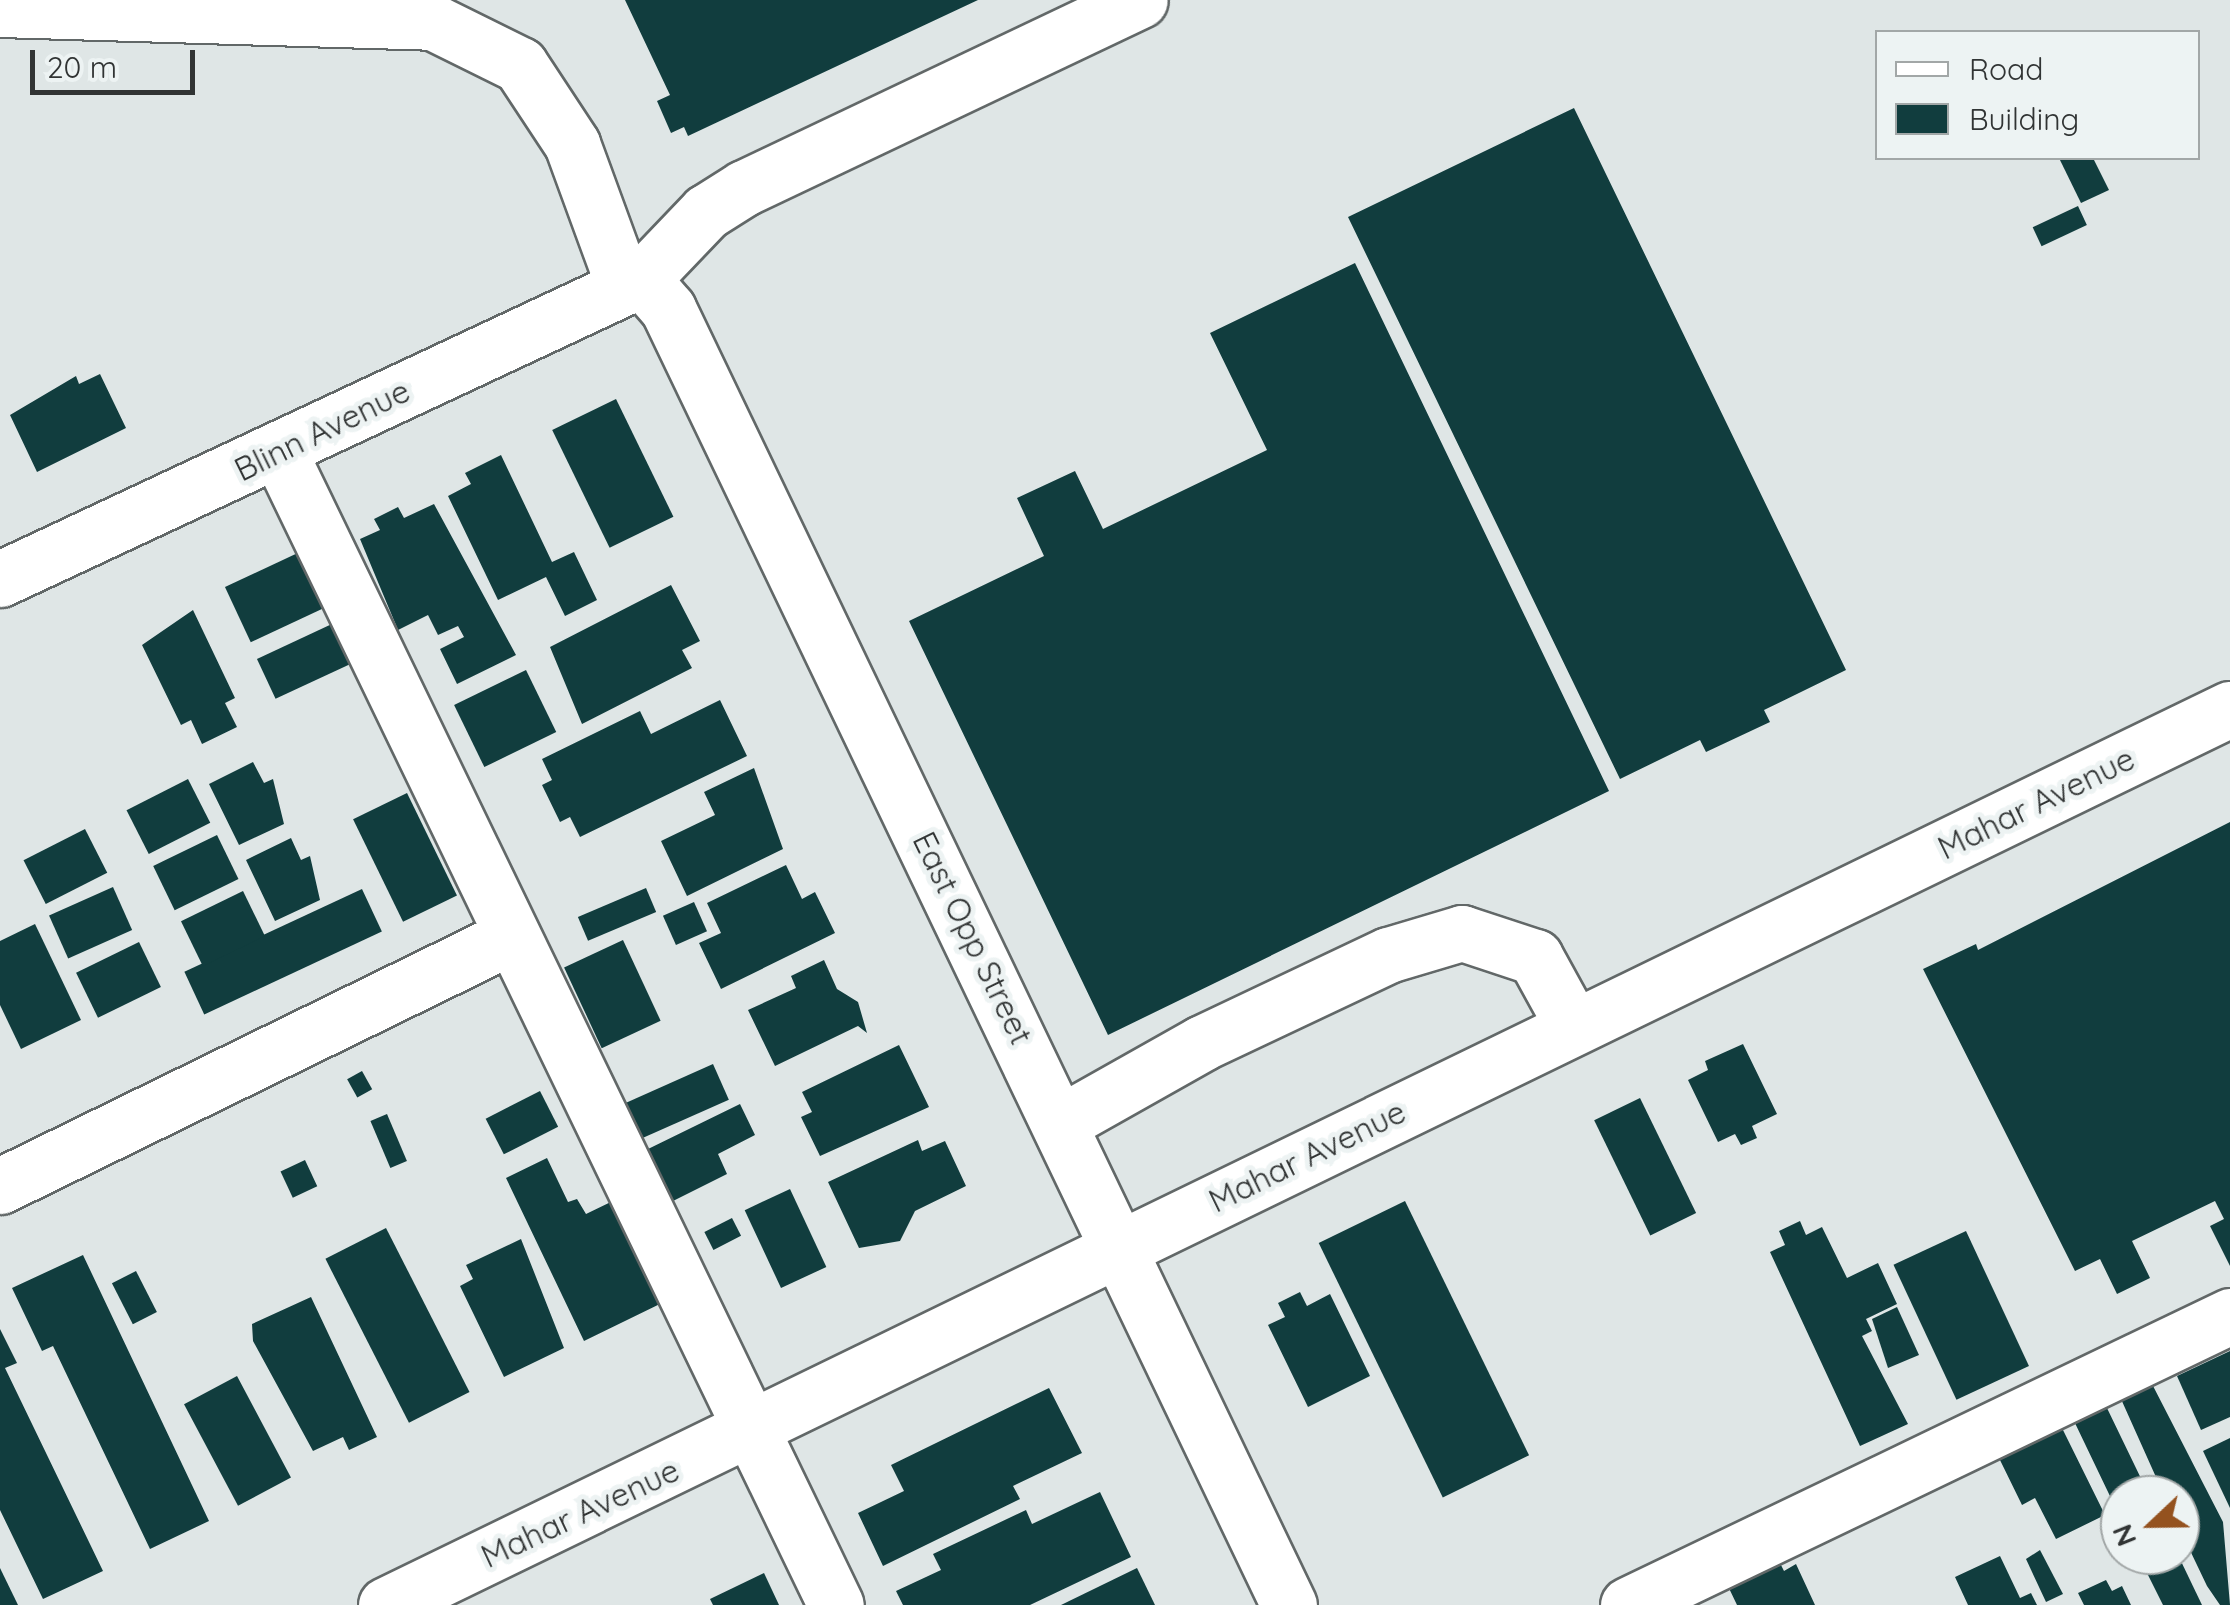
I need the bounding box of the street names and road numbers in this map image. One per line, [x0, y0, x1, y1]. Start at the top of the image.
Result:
street label: Blinn Avenue [228, 371, 416, 489]
street label: Mahar Avenue [1931, 739, 2141, 867]
street label: East Opp Street [905, 825, 1041, 1051]
street label: Mahar Avenue [1202, 1092, 1412, 1220]
street label: Mahar Avenue [475, 1450, 685, 1576]

